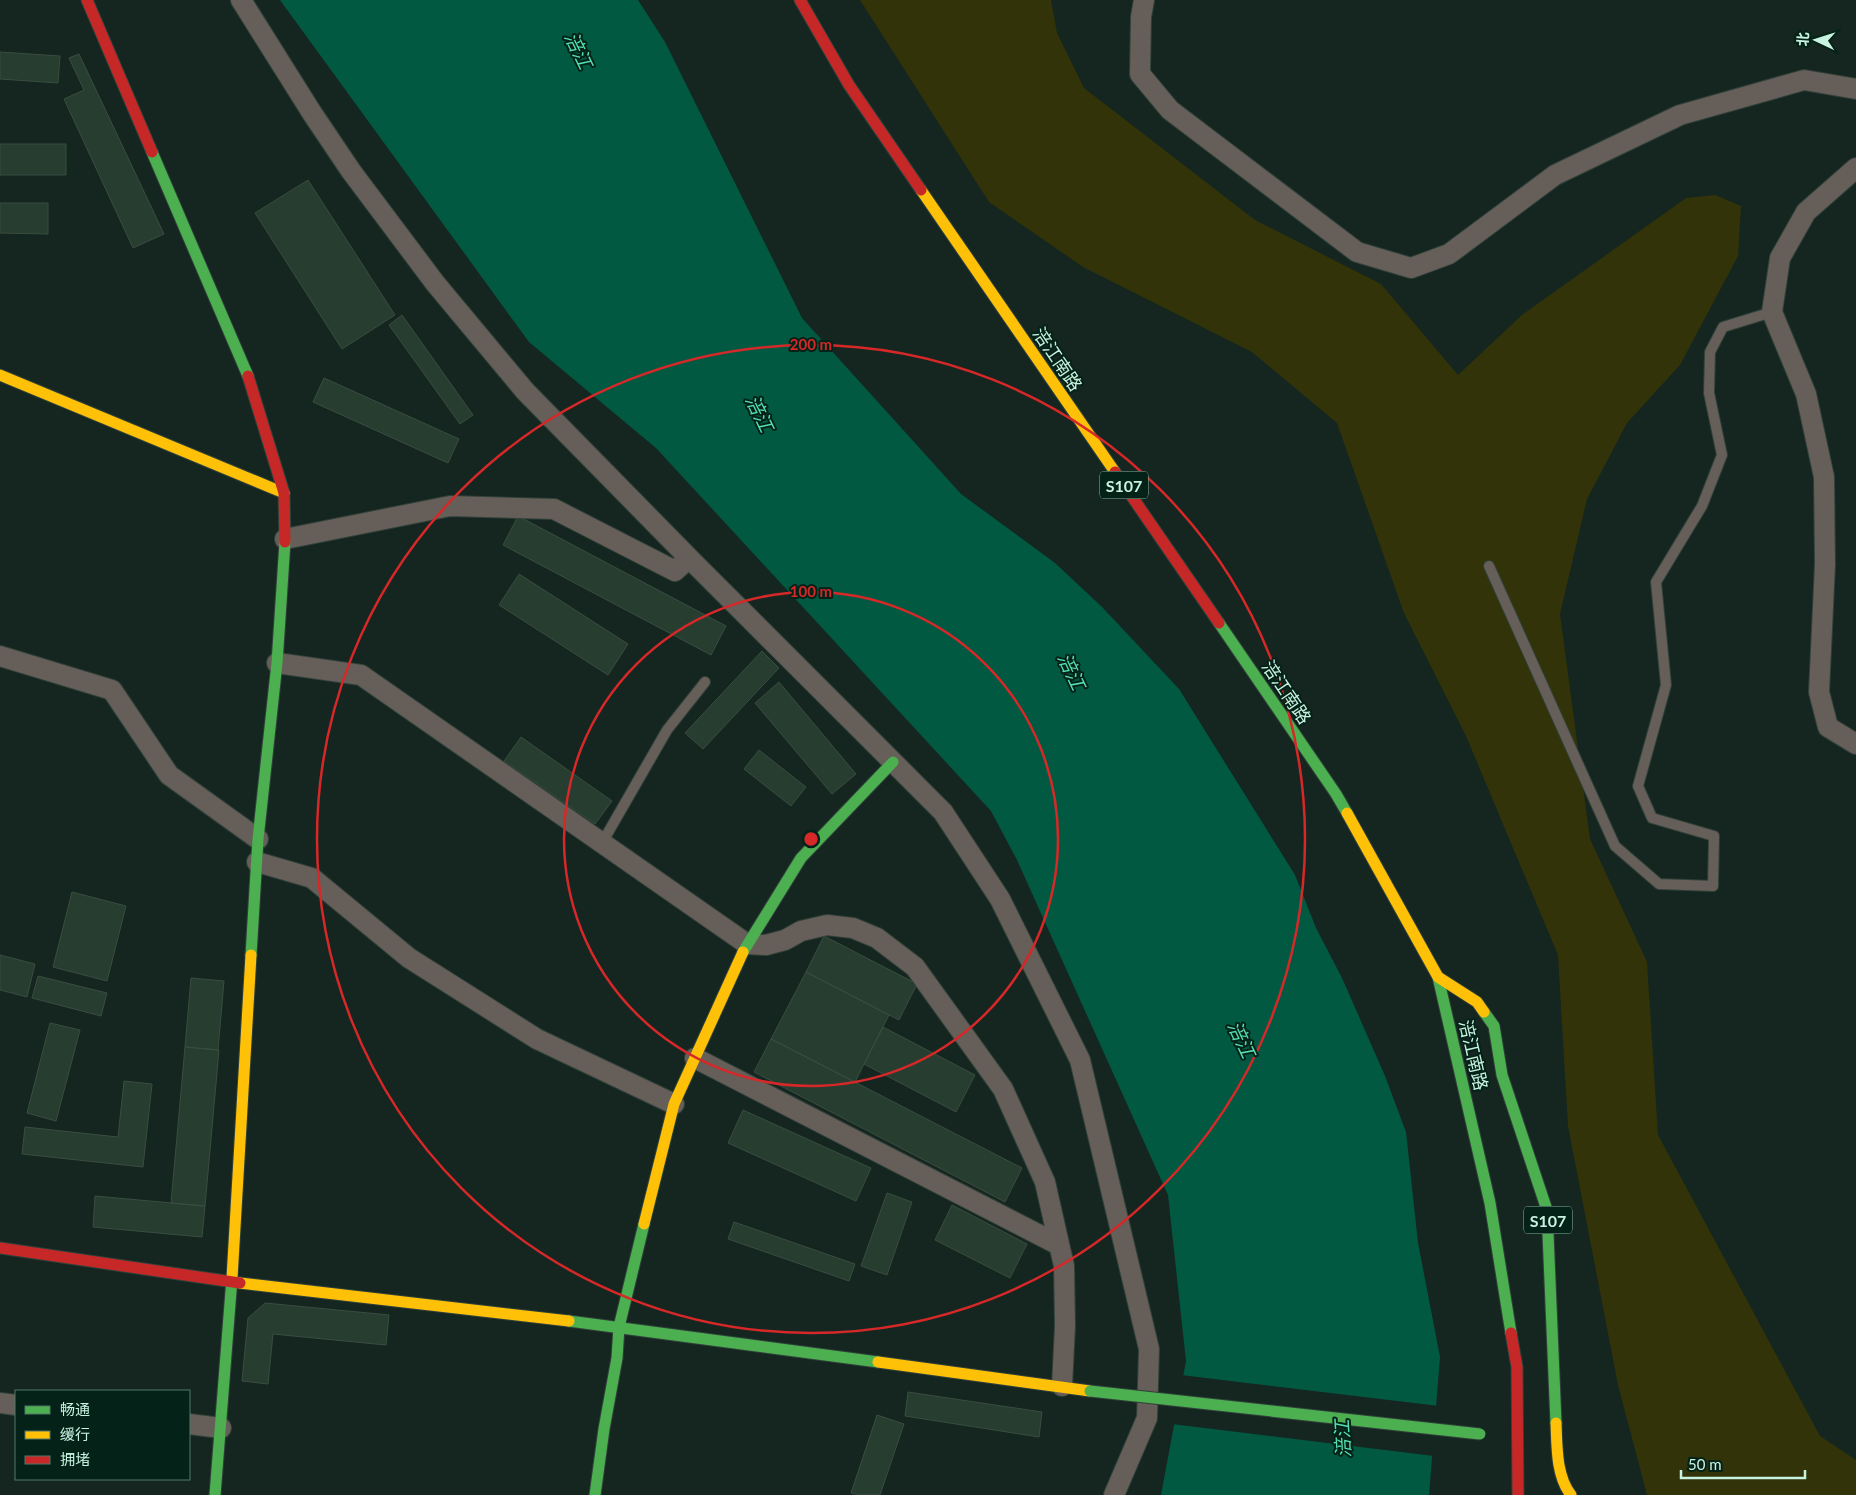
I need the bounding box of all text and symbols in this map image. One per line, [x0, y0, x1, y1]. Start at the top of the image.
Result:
north arrow [1791, 15, 1841, 65]
water label: 涪江 [560, 28, 599, 74]
text: 北 [1794, 31, 1812, 47]
street label: 涪江南路 [1029, 323, 1087, 395]
text: 200 m [790, 335, 832, 353]
water label: 涪江 [741, 391, 780, 437]
road number: S107 [1100, 472, 1148, 498]
text: 100 m [790, 582, 832, 600]
water label: 涪江 [1054, 649, 1091, 695]
street label: 涪江南路 [1258, 656, 1316, 728]
centre of rings [802, 830, 820, 848]
water label: 涪江 [1224, 1017, 1261, 1063]
street label: 涪江南路 [1455, 1017, 1493, 1093]
road number: S107 [1524, 1206, 1572, 1234]
legend [15, 1390, 190, 1480]
text: 畅通 [60, 1400, 90, 1418]
water label: 涪江 [1329, 1417, 1354, 1459]
text: 缓行 [60, 1425, 90, 1443]
scale bar [1681, 1448, 1805, 1480]
text: 拥堵 [60, 1450, 90, 1468]
text: 50 m [1688, 1455, 1722, 1473]

